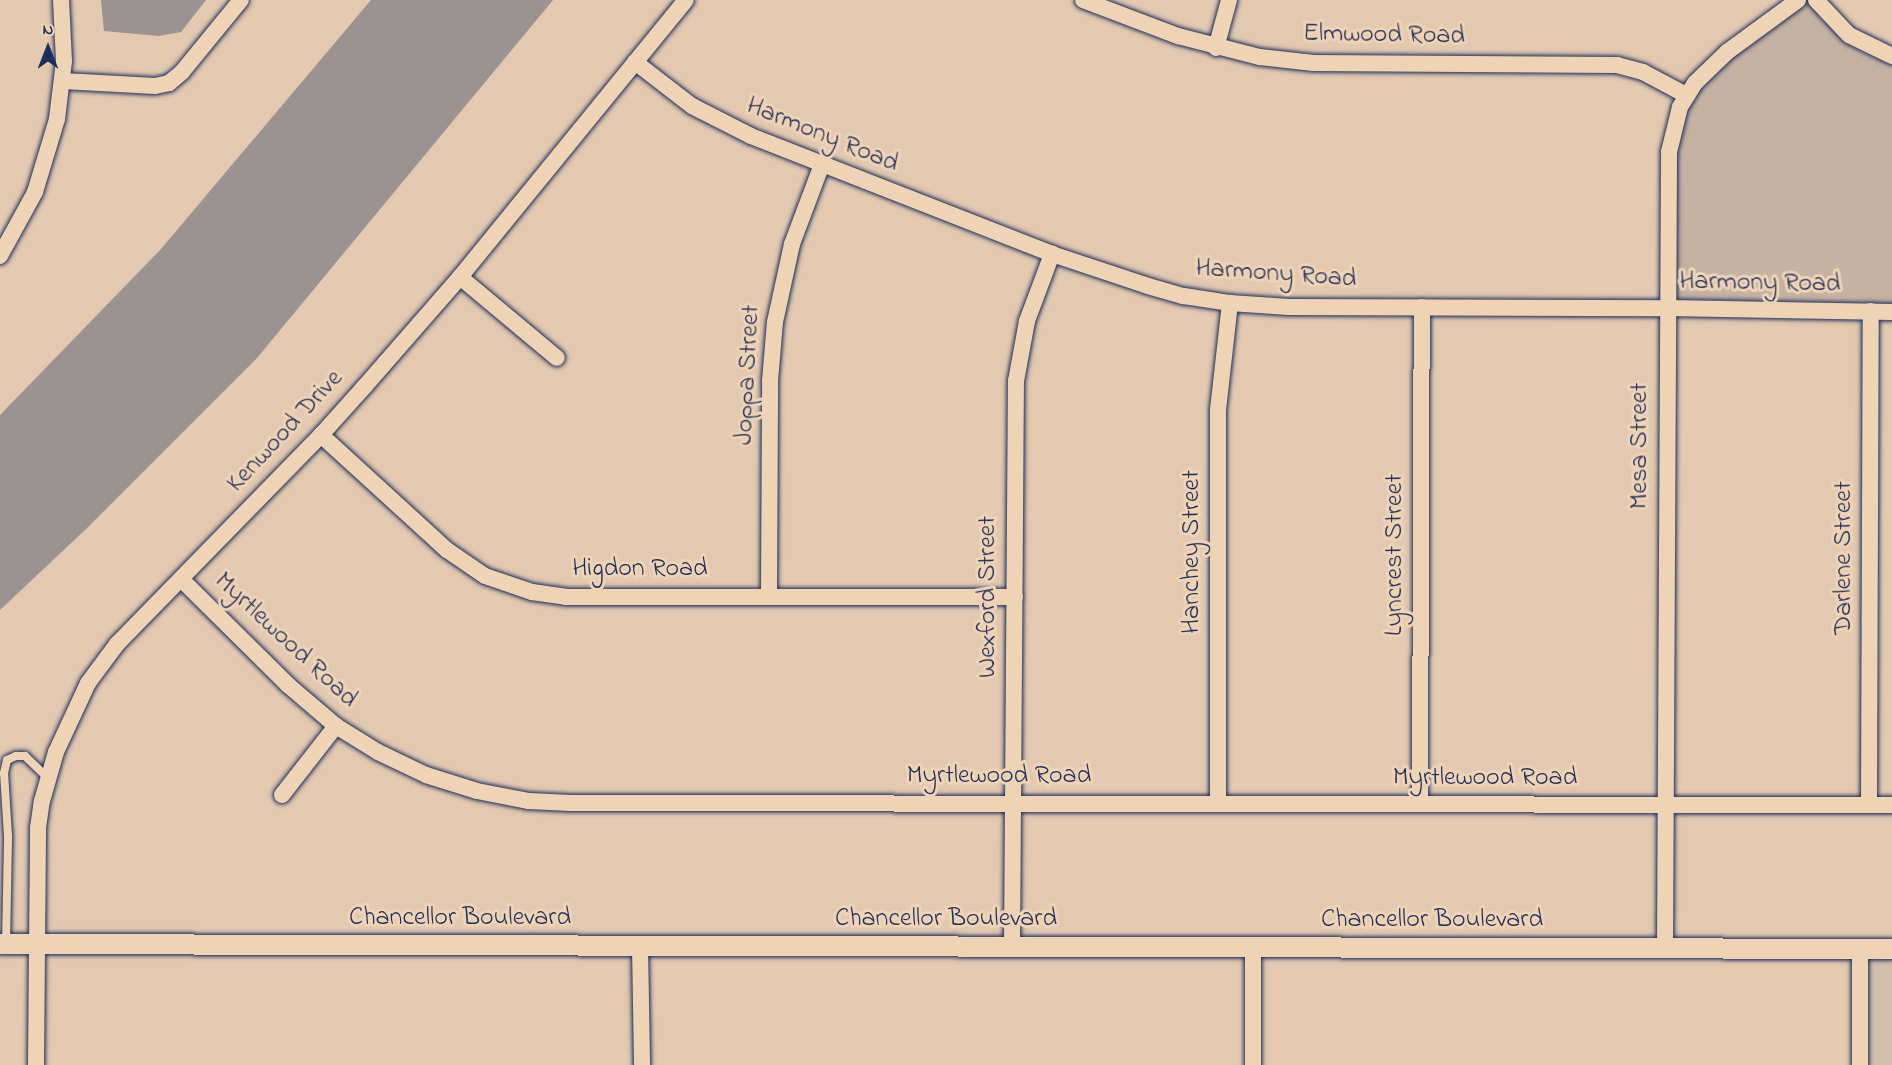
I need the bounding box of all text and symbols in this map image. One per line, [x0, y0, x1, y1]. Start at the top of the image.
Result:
north arrow [18, 18, 78, 78]
text: N [43, 18, 53, 42]
street label: Elmwood Road [1303, 19, 1465, 53]
street label: Harmony Road [741, 91, 903, 181]
street label: Harmony Road [1194, 254, 1358, 296]
street label: Harmony Road [1679, 267, 1841, 301]
street label: Joppa Street [730, 304, 768, 446]
street label: Kenwood Drive [221, 364, 351, 500]
street label: Mesa Street [1625, 383, 1657, 509]
street label: Hanchey Street [1177, 470, 1209, 634]
street label: Lyncrest Street [1380, 474, 1412, 636]
street label: Darlene Street [1829, 481, 1861, 635]
street label: Wexford Street [973, 516, 1005, 678]
street label: Higdon Road [572, 554, 708, 586]
street label: Myrtlewood Road [207, 567, 363, 715]
street label: Myrtlewood Road [907, 761, 1091, 793]
street label: Myrtlewood Road [1393, 763, 1577, 795]
street label: Chancellor Boulevard [349, 903, 571, 935]
street label: Chancellor Boulevard [835, 904, 1057, 936]
street label: Chancellor Boulevard [1321, 905, 1543, 937]

